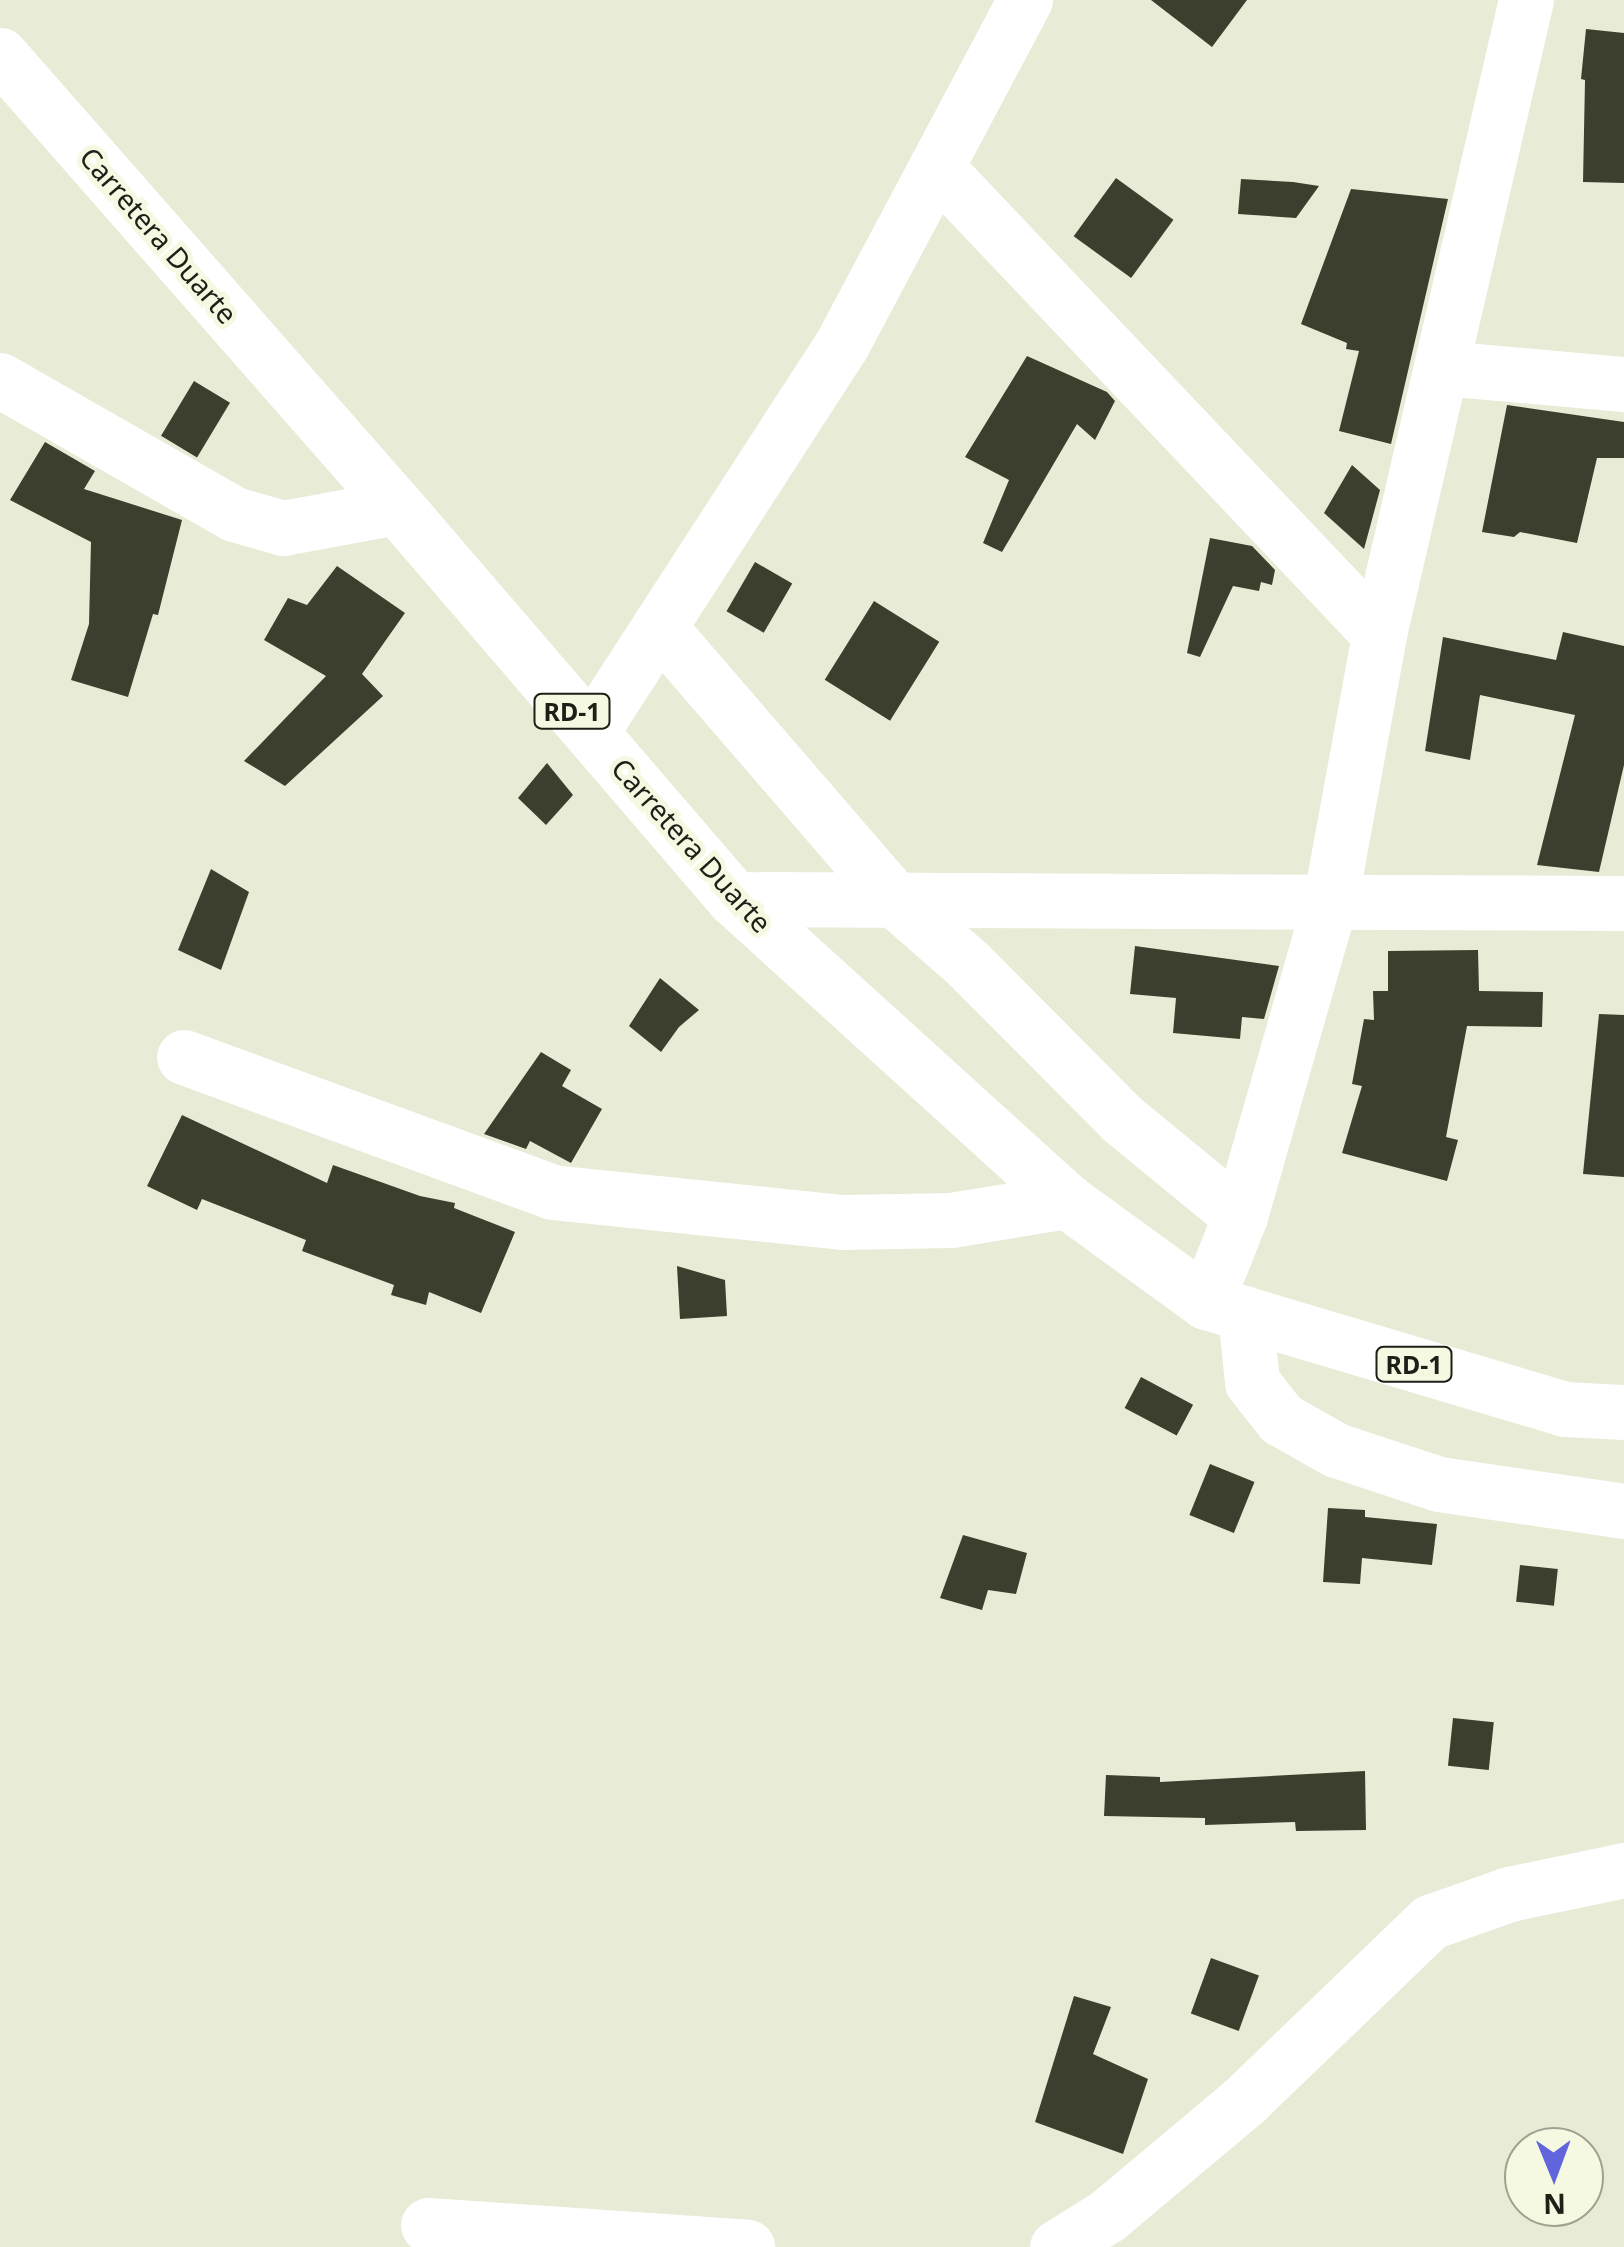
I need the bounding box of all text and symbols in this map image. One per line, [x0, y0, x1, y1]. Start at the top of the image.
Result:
street label: Carretera Duarte [73, 140, 245, 330]
road number: RD-1 [532, 691, 612, 731]
street label: Carretera Duarte [605, 751, 779, 939]
road number: RD-1 [1374, 1344, 1454, 1384]
north arrow [1504, 2127, 1604, 2227]
text: N [1543, 2186, 1566, 2224]

